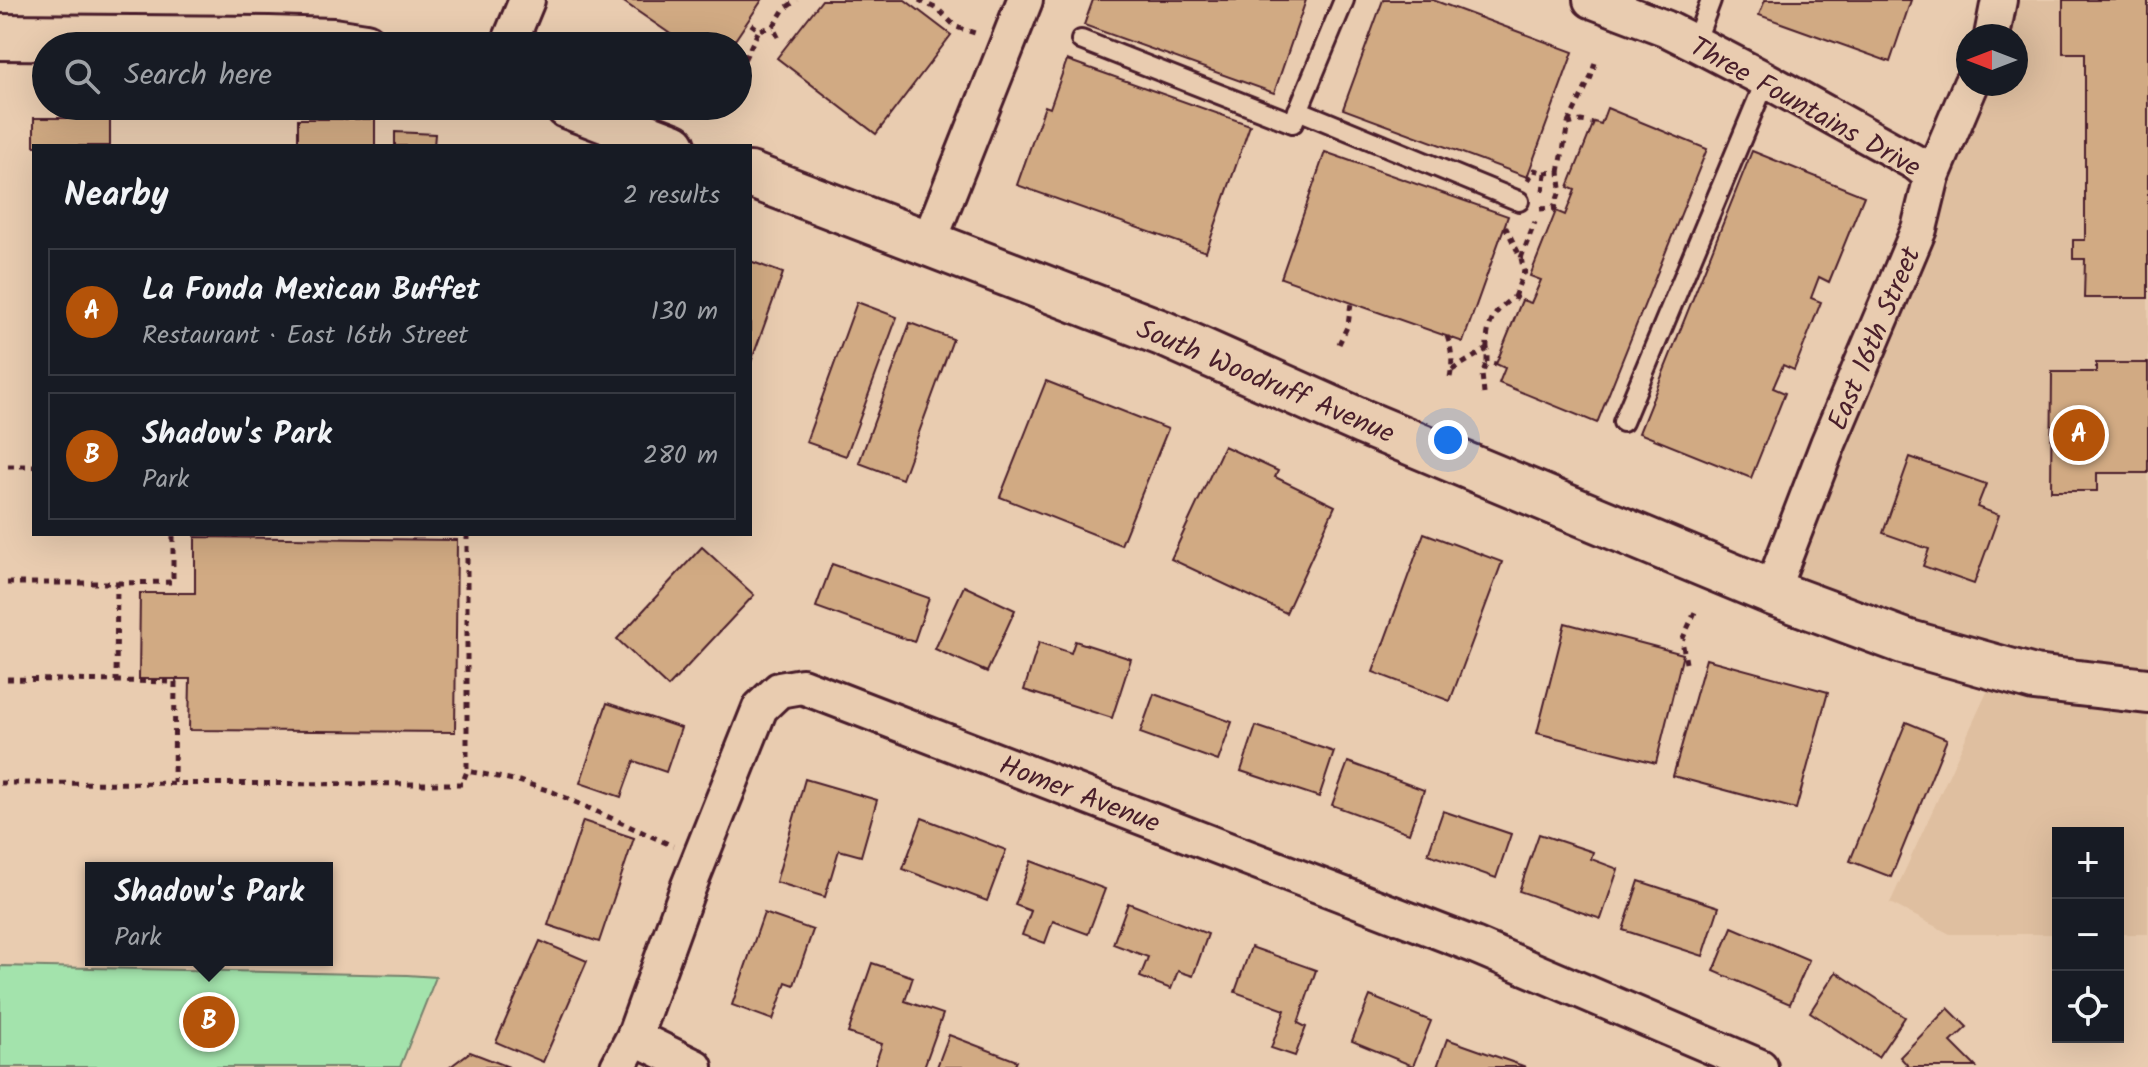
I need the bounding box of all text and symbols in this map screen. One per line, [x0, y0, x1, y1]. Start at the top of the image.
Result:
north arrow [1956, 24, 2028, 96]
street label: Three Fountains Drive [1681, 26, 1929, 191]
search box [32, 32, 752, 120]
text: Search here [124, 52, 272, 100]
icon: search [60, 54, 104, 98]
text: Nearby [64, 169, 169, 223]
text: 2 results [623, 175, 720, 217]
street label: East 16th Street [1816, 239, 1935, 438]
text: La Fonda Mexican Buffet [142, 267, 480, 315]
text: A [84, 291, 100, 333]
text: 130 m [651, 291, 718, 333]
street label: South Woodruff Avenue [1129, 308, 1402, 457]
text: Restaurant · East 16th Street [142, 315, 468, 357]
pin: A [2053, 405, 2105, 465]
text: Shadow's Park [142, 411, 331, 459]
your location [1428, 420, 1468, 460]
text: B [84, 435, 100, 477]
text: 280 m [643, 435, 718, 477]
text: Park [142, 459, 189, 501]
street label: Homer Avenue [992, 744, 1167, 847]
map controls [2052, 827, 2124, 1043]
button: + [2052, 827, 2124, 899]
popup [85, 862, 333, 966]
text: Shadow's Park [114, 869, 304, 917]
button: − [2052, 899, 2124, 971]
text: Park [114, 917, 161, 959]
button: locate [2052, 971, 2124, 1043]
pin: B [183, 992, 235, 1052]

